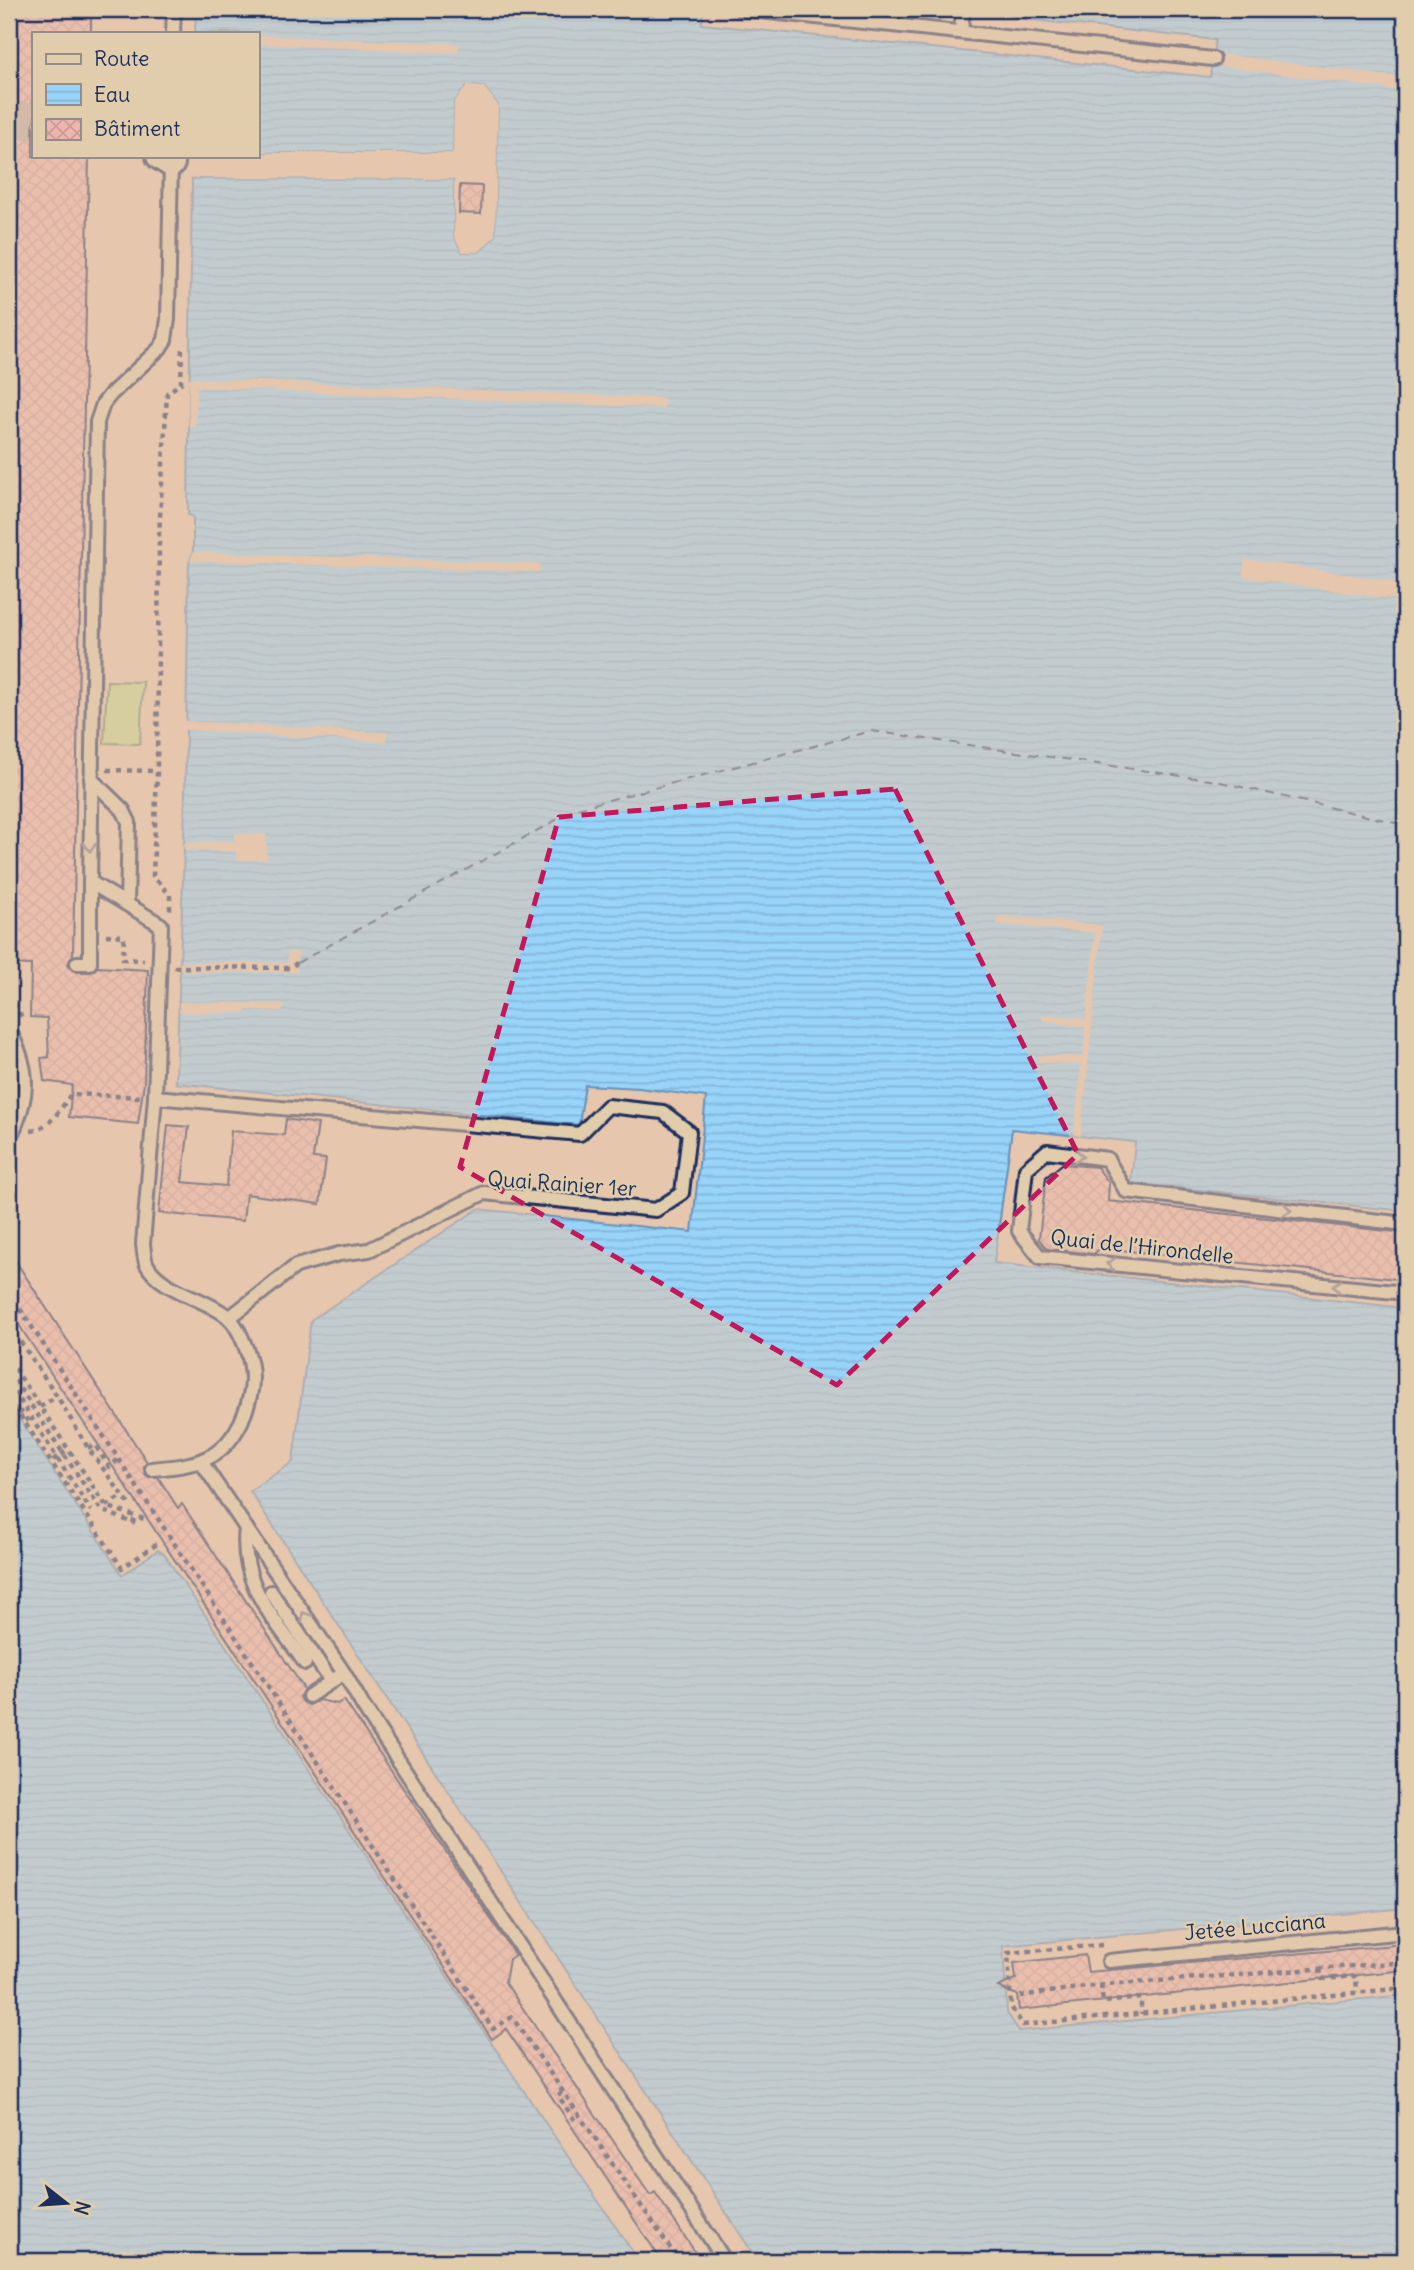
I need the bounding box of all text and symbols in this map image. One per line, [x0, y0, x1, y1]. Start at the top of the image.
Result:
legend [32, 32, 259, 158]
text: Route [94, 45, 149, 72]
text: Eau [94, 81, 130, 108]
text: Bâtiment [94, 115, 180, 142]
one-way arrow [82, 843, 98, 853]
one-way arrow [1073, 1148, 1085, 1163]
street label: Quai Rainier 1er [486, 1165, 638, 1202]
one-way arrow [1281, 1203, 1293, 1218]
street label: Quai de l’Hirondelle [1049, 1223, 1235, 1270]
one-way arrow [1105, 1257, 1116, 1272]
one-way arrow [1332, 1279, 1343, 1294]
one-way arrow [301, 1611, 313, 1624]
street label: Jetée Lucciana [1183, 1907, 1327, 1946]
north arrow [32, 2168, 102, 2238]
text: N [69, 2198, 96, 2218]

